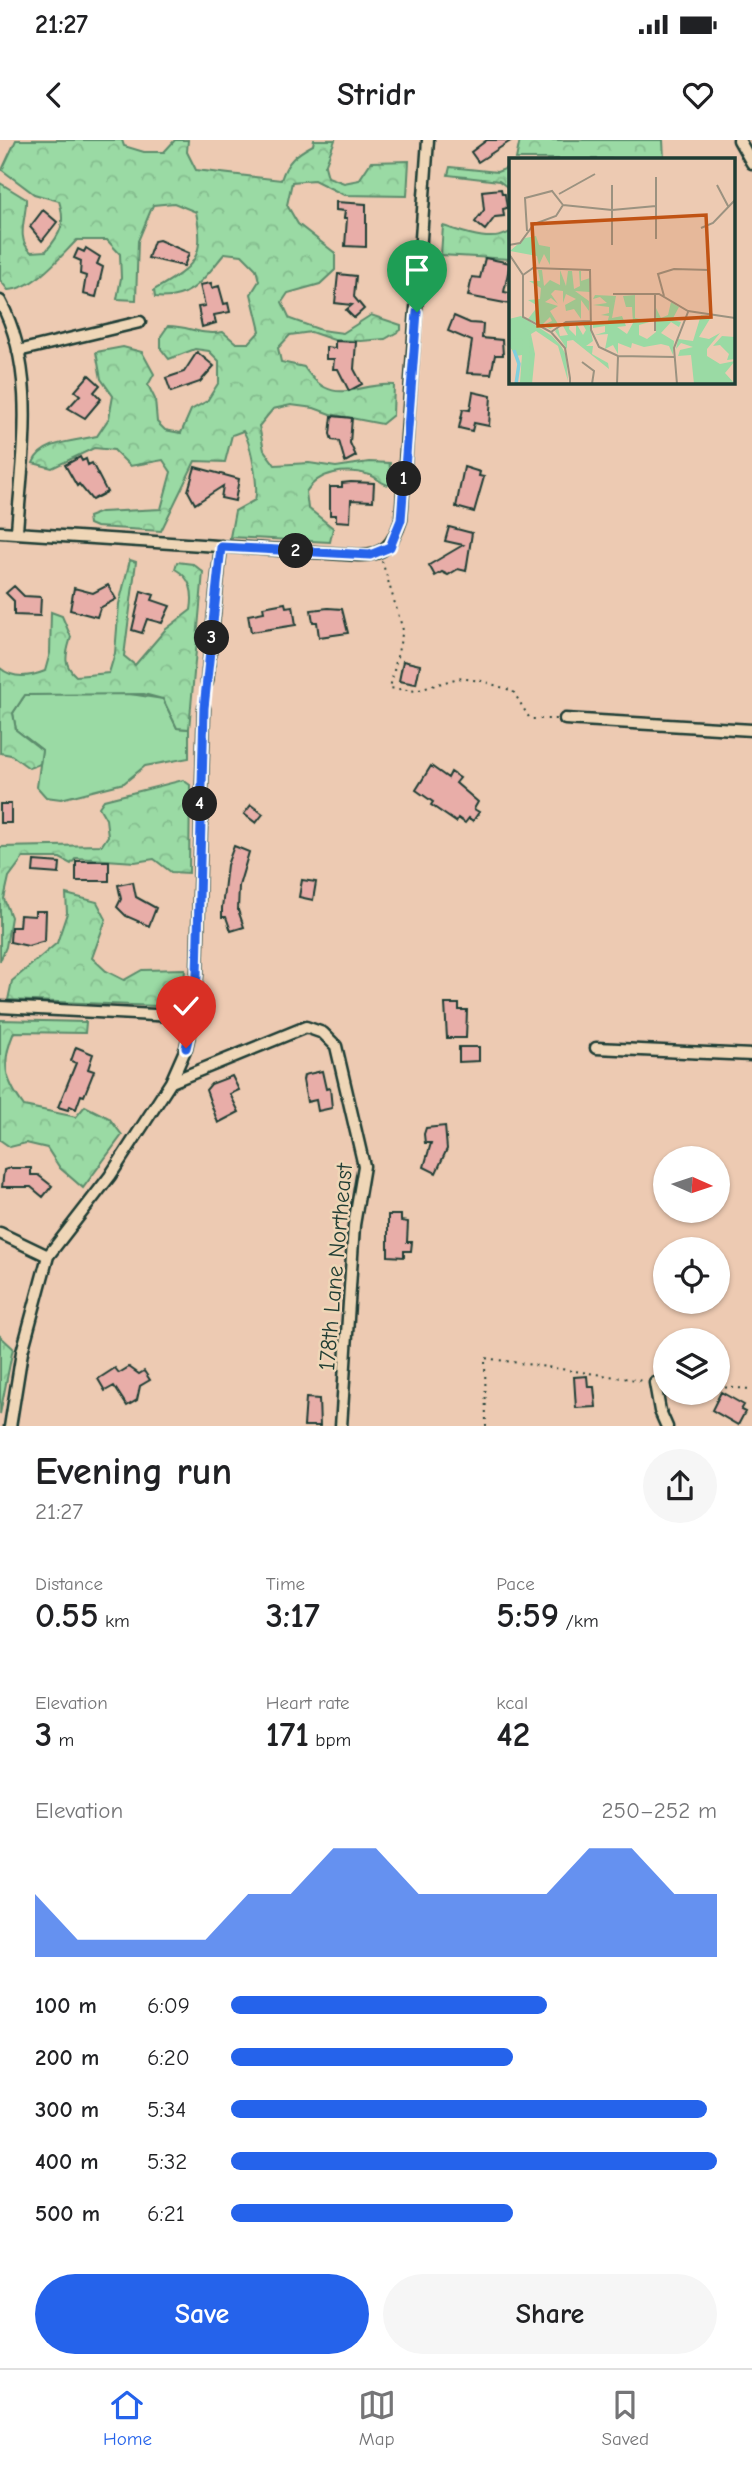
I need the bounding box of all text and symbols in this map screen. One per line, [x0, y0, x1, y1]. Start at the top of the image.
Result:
text: 21:27 [35, 10, 88, 40]
icon: back [35, 76, 73, 114]
text: Stridr [337, 76, 415, 113]
icon: heart [679, 76, 717, 114]
inset map [509, 158, 734, 383]
pin [387, 240, 447, 312]
icon: arrive [398, 251, 436, 289]
pin: 1 [386, 462, 422, 496]
text: 1 [400, 467, 407, 489]
pin: 2 [278, 534, 314, 568]
text: 2 [291, 539, 300, 561]
pin: 3 [194, 620, 230, 656]
text: 3 [207, 626, 216, 648]
pin: 4 [182, 786, 218, 822]
text: 4 [195, 792, 204, 814]
pin [156, 976, 216, 1048]
icon: check [167, 987, 205, 1025]
north arrow [653, 1146, 730, 1223]
map controls [653, 1146, 730, 1405]
street label: 178th Lane Northeast [313, 1161, 358, 1372]
button: locate [653, 1237, 730, 1314]
button: layers [653, 1328, 730, 1405]
button: share [643, 1449, 717, 1523]
text: Evening run [35, 1450, 232, 1494]
text: 21:27 [35, 1498, 83, 1525]
text: Distance [35, 1573, 103, 1595]
text: Time [266, 1573, 305, 1595]
text: Pace [496, 1573, 535, 1595]
text: 0.55 [35, 1595, 99, 1636]
text: 3:17 [266, 1595, 320, 1636]
text: 5:59 [496, 1595, 559, 1636]
text: km [99, 1610, 130, 1632]
text: /km [559, 1610, 599, 1632]
text: Elevation [35, 1692, 108, 1714]
text: Heart rate [266, 1692, 349, 1714]
text: kcal [496, 1692, 528, 1714]
text: 3 [35, 1714, 52, 1755]
text: 171 [266, 1714, 309, 1755]
text: 42 [496, 1714, 530, 1755]
text: m [52, 1729, 74, 1751]
text: bpm [309, 1729, 351, 1751]
text: Elevation [35, 1797, 123, 1824]
text: 250–252 m [601, 1797, 717, 1824]
text: 100 m [35, 1992, 97, 2019]
text: 6:09 [147, 1992, 190, 2019]
text: 200 m [35, 2044, 99, 2071]
text: 6:20 [147, 2044, 190, 2071]
text: 300 m [35, 2096, 99, 2123]
text: 5:34 [147, 2096, 186, 2123]
text: 400 m [35, 2148, 99, 2175]
text: 5:32 [147, 2148, 187, 2175]
text: 500 m [35, 2200, 100, 2227]
text: 6:21 [147, 2200, 185, 2227]
button: Save [35, 2274, 369, 2354]
button: Share [383, 2274, 717, 2354]
tab: Home [103, 2386, 152, 2450]
tab: Map [358, 2386, 396, 2450]
tab: Saved [602, 2386, 649, 2450]

